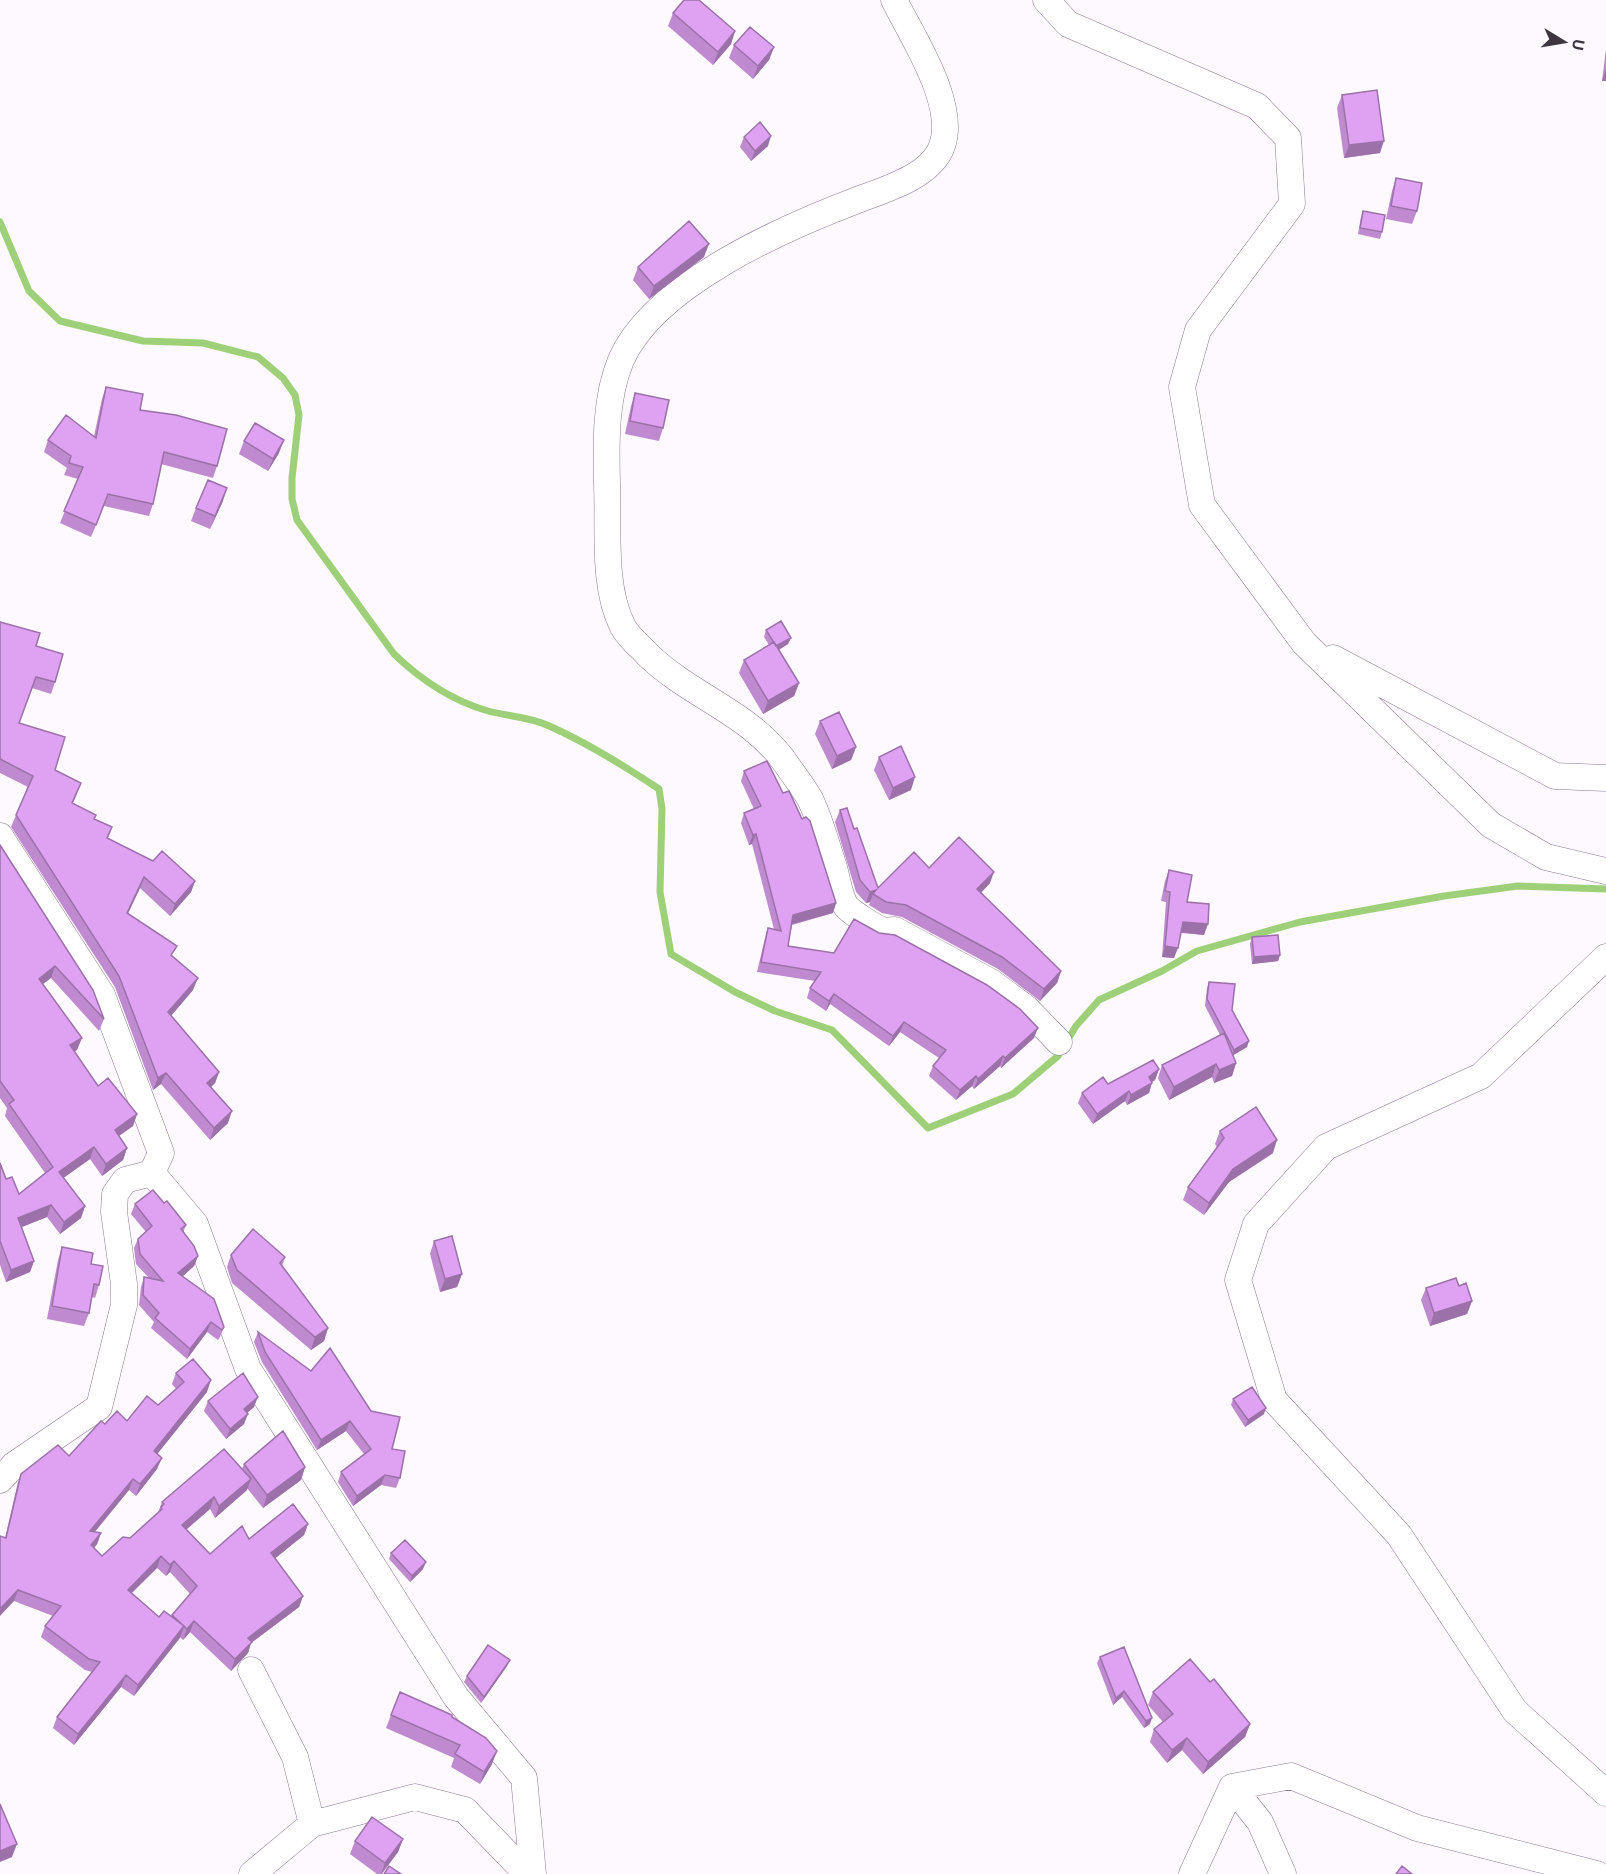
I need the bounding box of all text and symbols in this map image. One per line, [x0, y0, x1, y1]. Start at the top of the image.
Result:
north arrow [1534, 12, 1594, 72]
text: U [1569, 38, 1589, 52]

